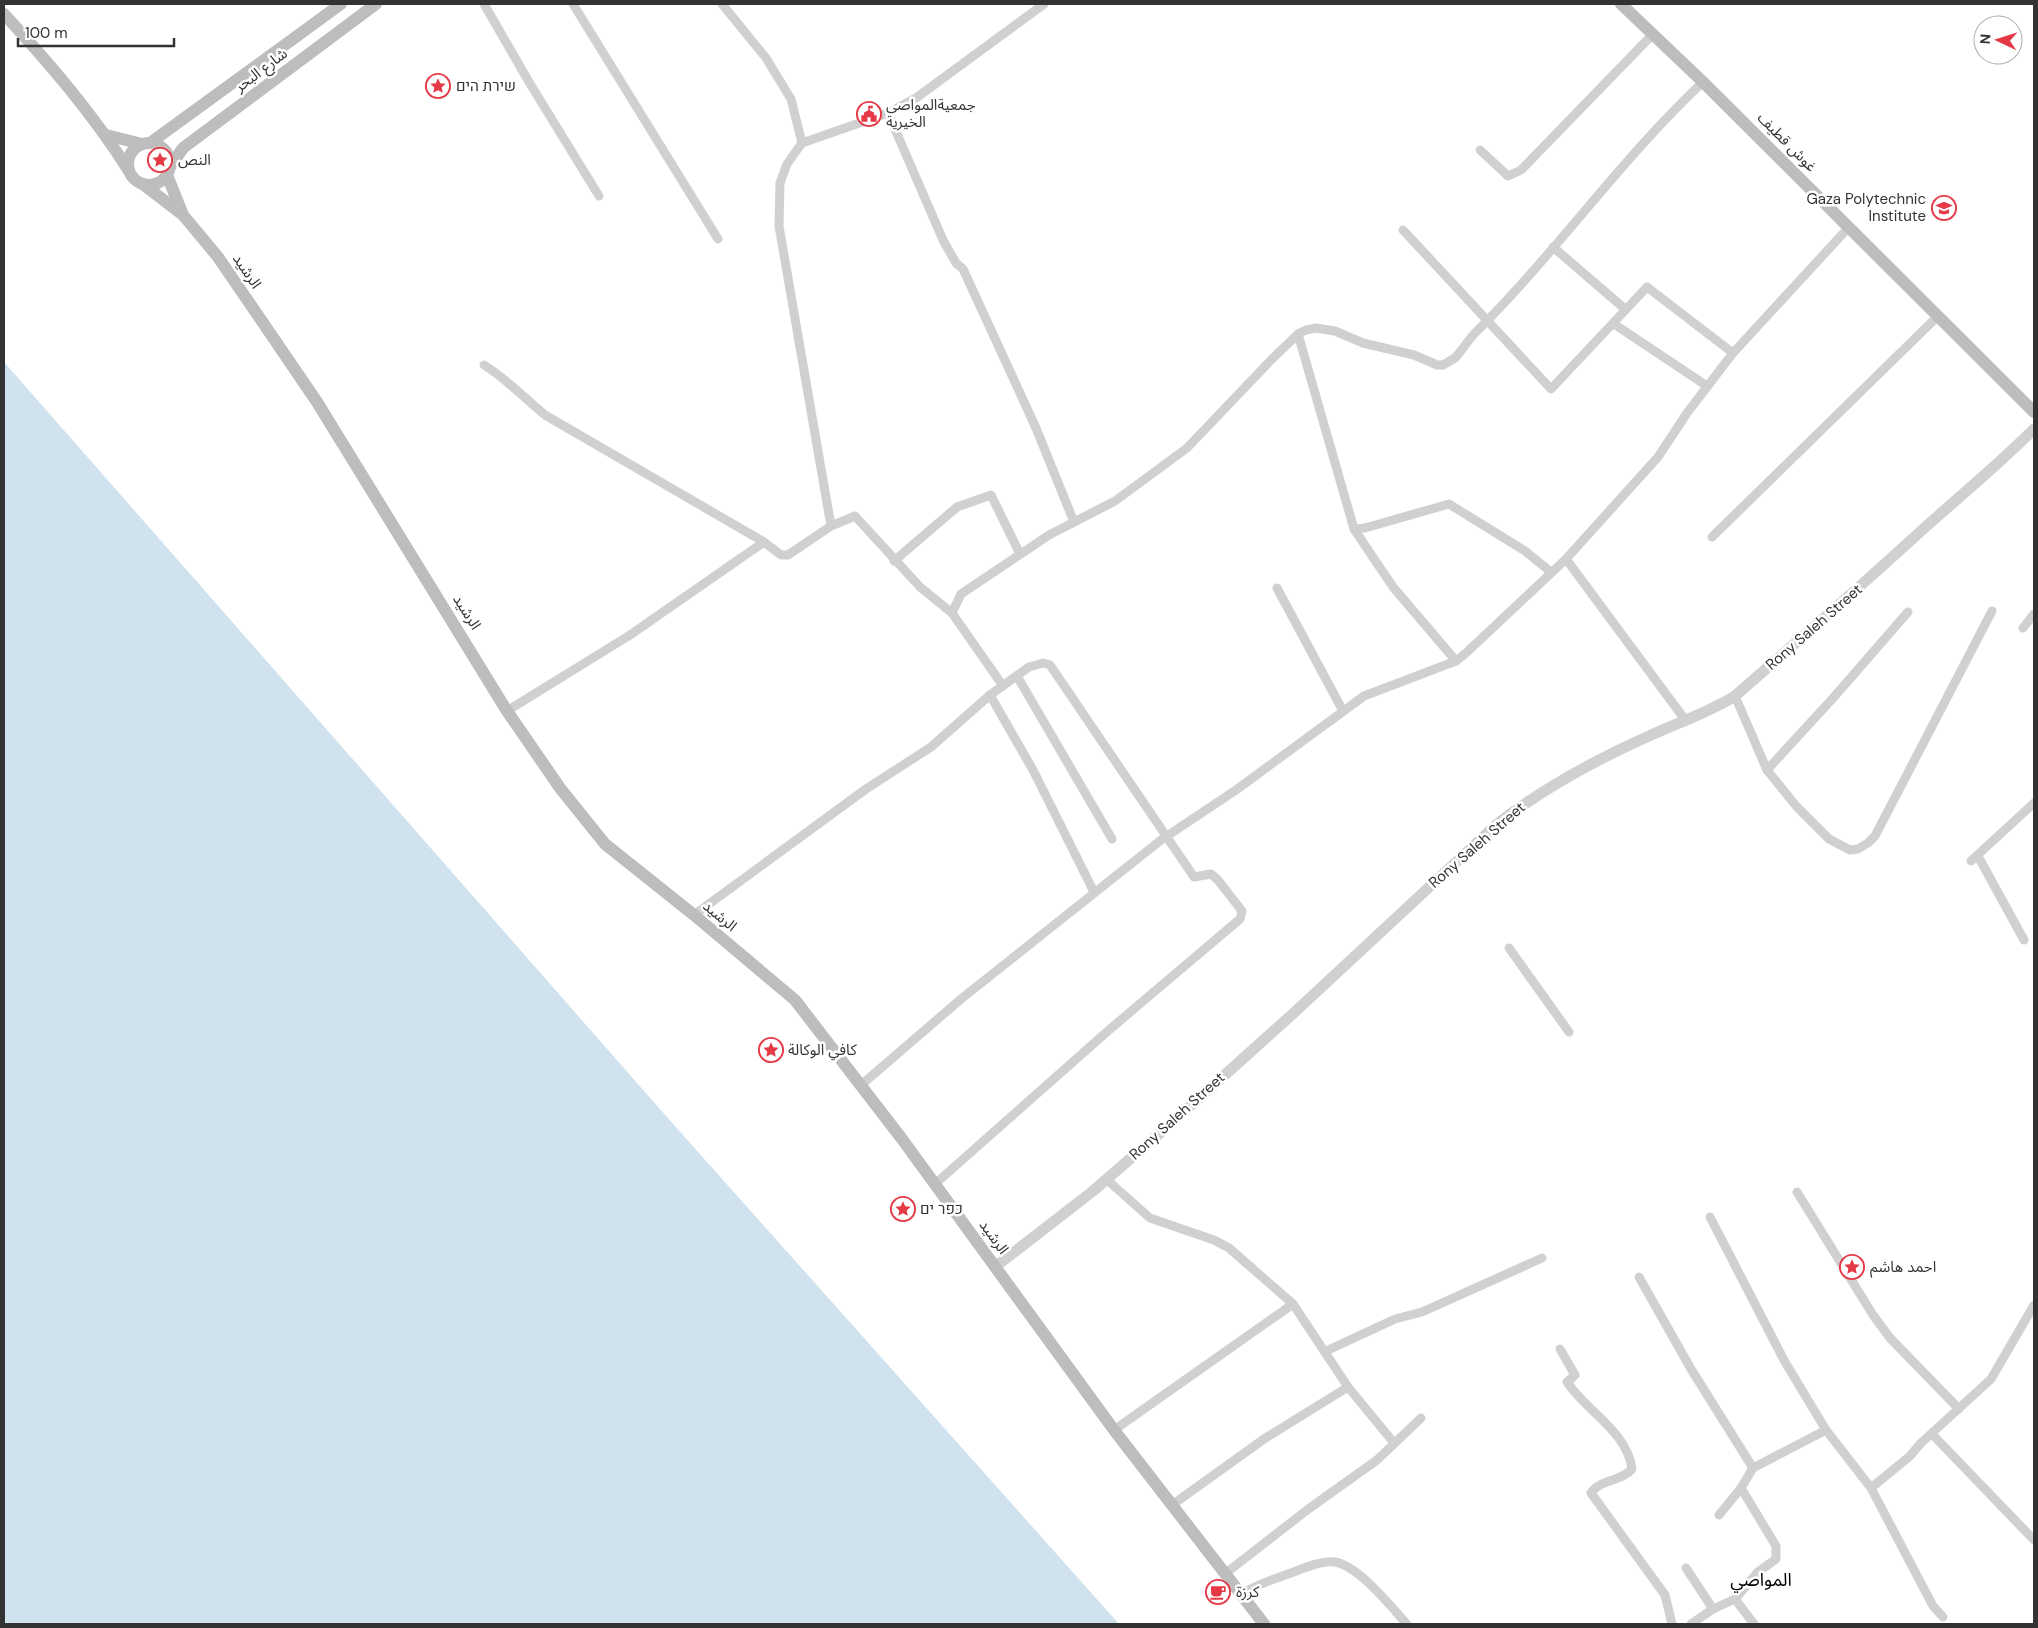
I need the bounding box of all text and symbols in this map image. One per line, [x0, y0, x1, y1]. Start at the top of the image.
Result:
scale bar [18, 15, 174, 47]
north arrow [1973, 15, 2023, 65]
text: 100 m [25, 23, 68, 43]
text: N [1976, 33, 1994, 45]
street label: شارع البحر [230, 43, 293, 99]
place icon: שירת הים [425, 73, 451, 99]
place label: שירת הים [456, 76, 516, 96]
place label: جمعيةالمواصي الخيرية [886, 95, 976, 132]
public building icon: جمعيةالمواصي الخيرية [856, 101, 882, 127]
street label: غوش قطيف [1753, 108, 1821, 176]
place icon: النص [147, 147, 173, 173]
place label: النص [178, 150, 211, 170]
place label: Gaza Polytechnic Institute [1806, 189, 1926, 226]
school or university icon: Gaza Polytechnic Institute [1931, 195, 1957, 221]
street label: الرشيد [228, 250, 266, 292]
street label: Rony Saleh Street [1761, 579, 1867, 675]
street label: الرشيد [448, 590, 486, 634]
street label: Rony Saleh Street [1424, 797, 1530, 893]
street label: الرشيد [699, 896, 741, 936]
place icon: كافي الوكالة [758, 1037, 784, 1063]
place label: كافي الوكالة [788, 1040, 857, 1061]
street label: Rony Saleh Street [1125, 1068, 1229, 1164]
place icon: כפר ים [890, 1196, 916, 1222]
place label: כפר ים [920, 1199, 963, 1219]
street label: الرشيد [975, 1216, 1013, 1258]
place icon: احمد هاشم [1839, 1254, 1865, 1280]
place label: احمد هاشم [1870, 1257, 1936, 1278]
district label: المواصي [1730, 1568, 1792, 1593]
cafe icon: كرزة [1205, 1579, 1231, 1605]
place label: كرزة [1236, 1582, 1260, 1602]

